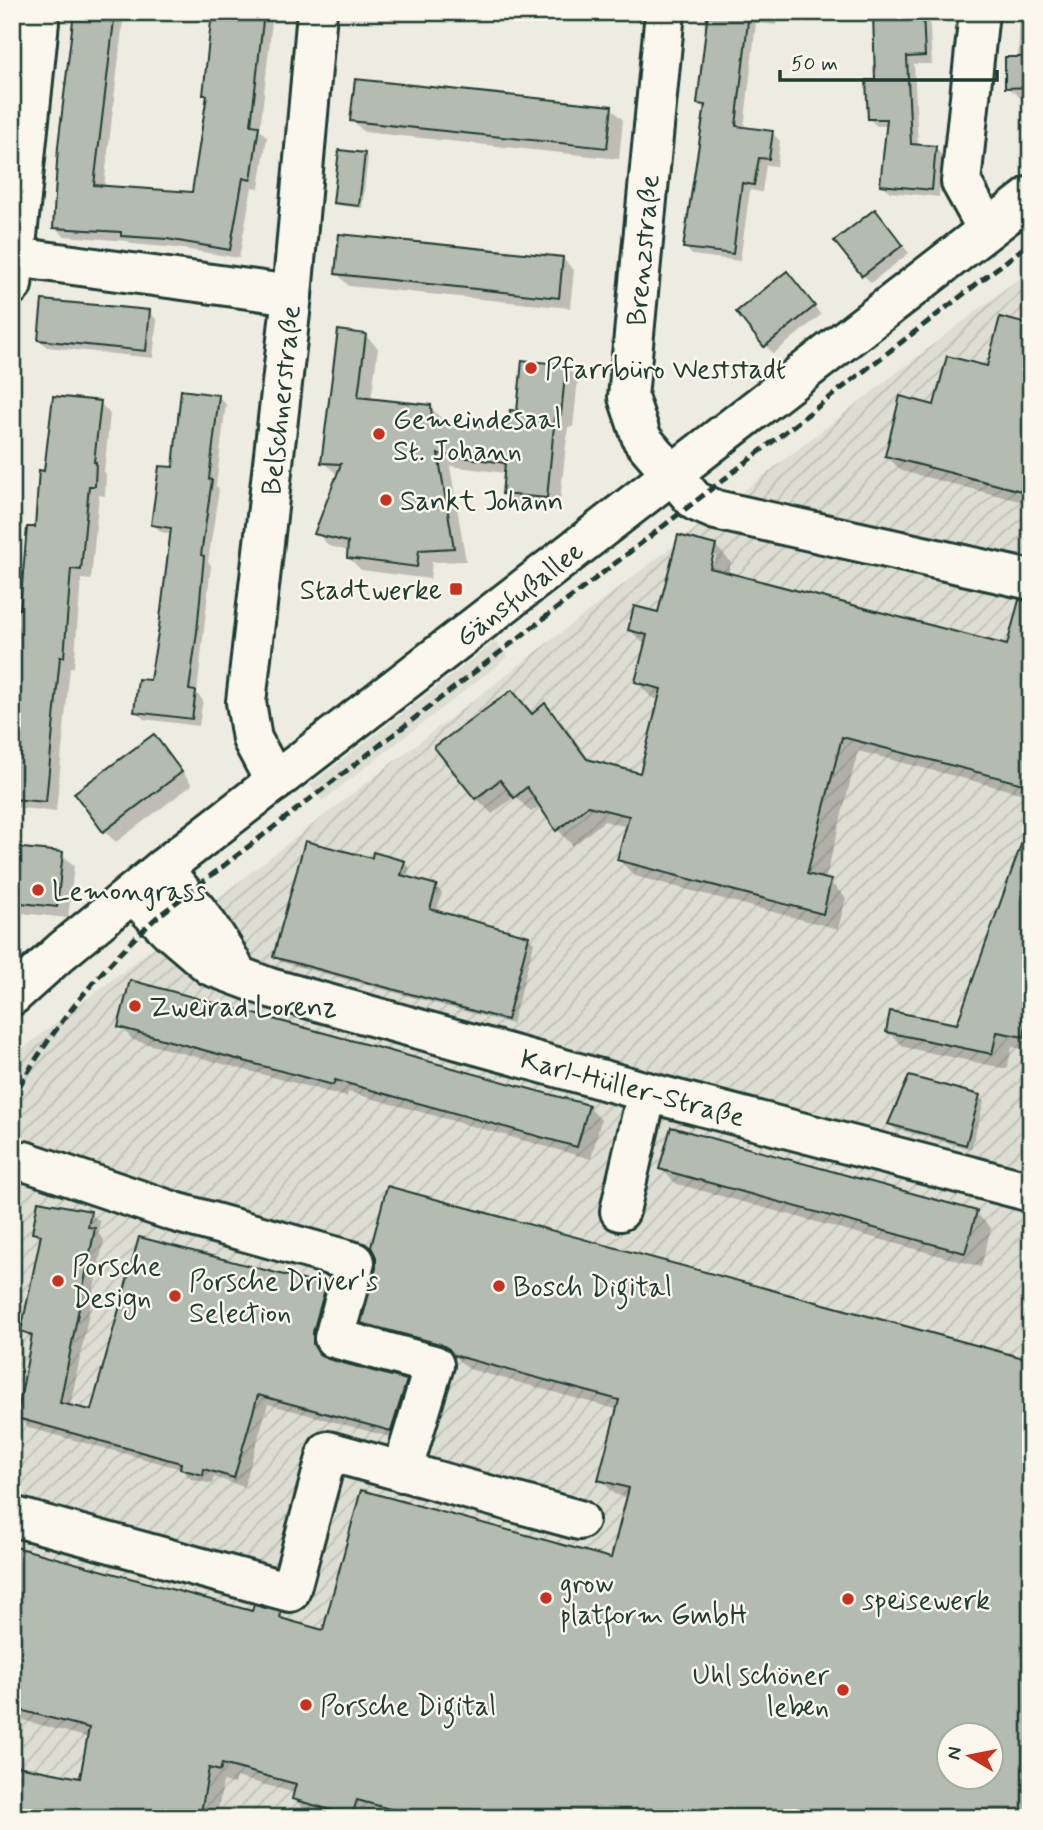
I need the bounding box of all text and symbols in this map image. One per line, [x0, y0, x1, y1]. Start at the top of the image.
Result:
scale bar [780, 38, 998, 82]
text: 50 m [791, 50, 838, 78]
street label: Brenzstraße [619, 173, 670, 327]
street label: Belschnerstraße [254, 303, 311, 497]
place label: Pfarrbüro Weststadt [545, 352, 786, 389]
marker: Pfarrbüro Weststadt [523, 360, 539, 376]
place label: Gemeindesaal St. Johann [393, 402, 562, 471]
marker: Gemeindesaal St. Johann [371, 426, 387, 442]
place label: Sankt Johann [400, 484, 564, 521]
marker: Sankt Johann [378, 492, 394, 508]
street label: Gänsfußallee [449, 533, 592, 657]
place label: Stadtwerke [300, 573, 442, 610]
marker: Stadtwerke [448, 581, 464, 597]
place label: Lemongrass [52, 874, 206, 911]
marker: Lemongrass [30, 882, 46, 898]
place label: Zweirad Lorenz [149, 990, 337, 1027]
marker: Zweirad Lorenz [127, 998, 143, 1014]
street label: Karl-Hüller-Straße [516, 1042, 748, 1137]
place label: Porsche Design [72, 1249, 161, 1320]
place label: Porsche Driver's Selection [189, 1264, 378, 1333]
place label: Bosch Digital [513, 1270, 672, 1310]
marker: Porsche Design [50, 1273, 66, 1289]
marker: Bosch Digital [491, 1278, 507, 1294]
marker: Porsche Driver's Selection [167, 1288, 183, 1304]
place label: grow platform GmbH [560, 1566, 747, 1637]
place label: speisewerk [862, 1583, 990, 1620]
marker: grow platform GmbH [538, 1590, 554, 1606]
marker: speisewerk [840, 1591, 856, 1607]
place label: Uhl schöner leben [693, 1658, 829, 1727]
marker: Uhl schöner leben [835, 1682, 851, 1698]
place label: Porsche Digital [320, 1689, 496, 1729]
marker: Porsche Digital [298, 1697, 314, 1713]
north arrow [934, 1722, 1004, 1792]
text: N [941, 1745, 968, 1762]

